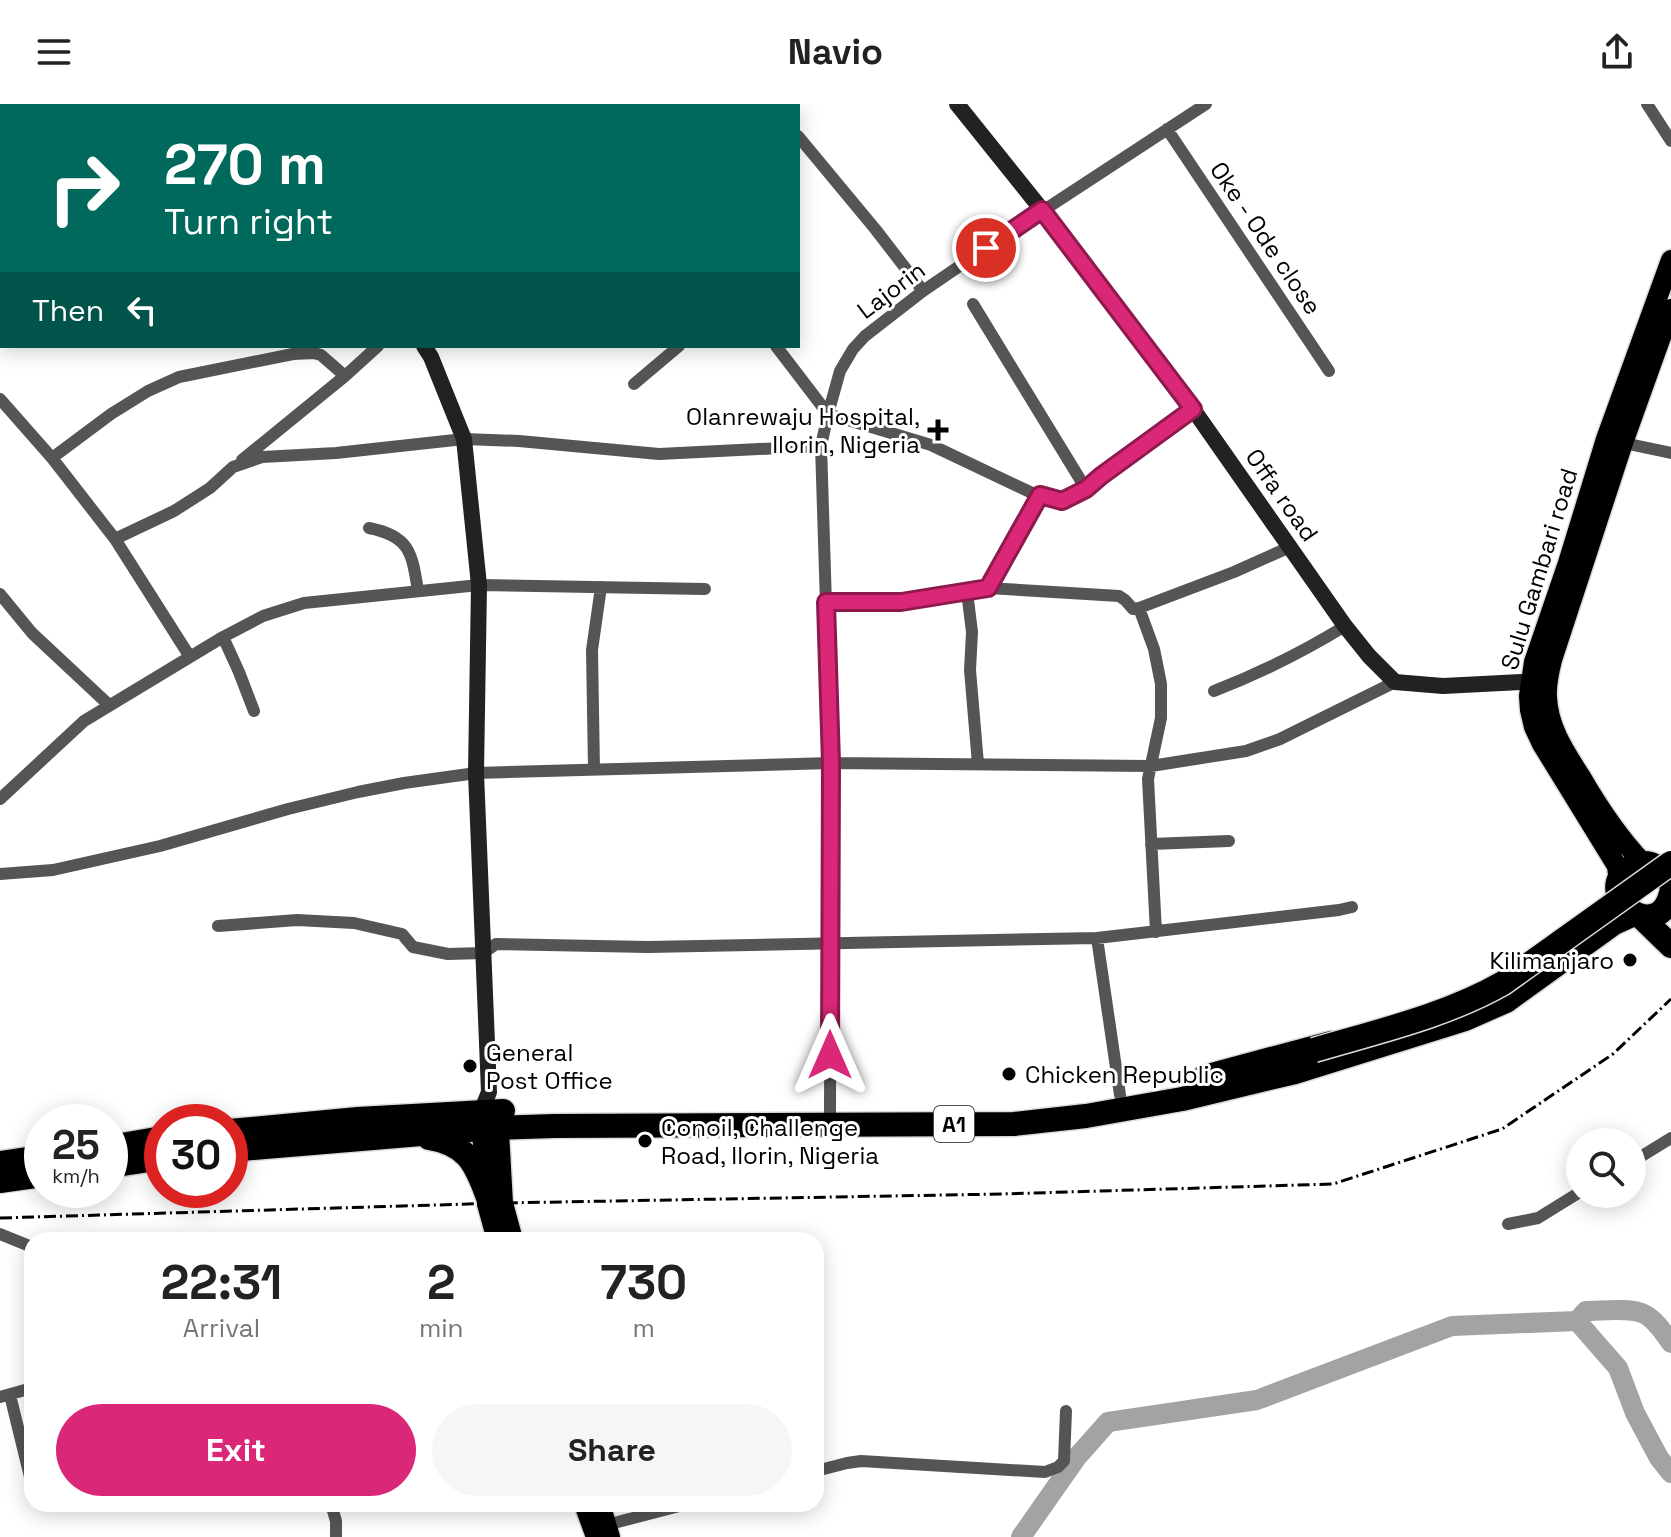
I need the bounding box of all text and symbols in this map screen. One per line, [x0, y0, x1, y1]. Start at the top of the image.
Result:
text: Navio [788, 29, 883, 75]
icon: menu [32, 30, 76, 74]
icon: share [1595, 30, 1639, 74]
text: 270 m [164, 129, 326, 200]
icon: right [32, 136, 136, 240]
street label: Oke - Ode close [1203, 155, 1329, 321]
text: Turn right [164, 199, 333, 245]
pin [952, 214, 1020, 282]
icon: arrive [964, 226, 1008, 270]
street label: Lajorin [851, 254, 931, 326]
icon: left [120, 288, 164, 332]
text: Then [32, 291, 104, 330]
place label: Olanrewaju Hospital, Ilorin, Nigeria [686, 401, 920, 460]
marker: Olanrewaju Hospital, Ilorin, Nigeria [927, 419, 949, 441]
street label: Offa road [1239, 442, 1325, 548]
street label: Sulu Gambari road [1494, 464, 1584, 674]
place label: Kilimanjaro [1489, 945, 1614, 976]
marker: Kilimanjaro [1621, 951, 1639, 969]
position arrow [788, 1013, 872, 1097]
place label: General Post Office [486, 1037, 613, 1096]
marker: General Post Office [461, 1057, 479, 1075]
place label: Chicken Republic [1025, 1059, 1224, 1090]
marker: Chicken Republic [1000, 1065, 1018, 1083]
speed limit sign: 30 [144, 1104, 248, 1208]
road number: A1 [934, 1106, 974, 1142]
place label: Conoil, Challenge Road, Ilorin, Nigeria [661, 1112, 879, 1171]
text: 25 [52, 1120, 100, 1171]
map controls [1566, 1128, 1646, 1208]
button: search [1566, 1128, 1646, 1208]
marker: Conoil, Challenge Road, Ilorin, Nigeria [636, 1132, 654, 1150]
text: km/h [52, 1163, 100, 1189]
text: 22:31 [161, 1252, 282, 1313]
text: 2 [427, 1252, 455, 1313]
text: 730 [600, 1252, 687, 1313]
text: Arrival [183, 1311, 260, 1345]
text: min [419, 1311, 464, 1345]
text: m [633, 1311, 655, 1345]
button: Exit [56, 1404, 416, 1496]
button: Share [432, 1404, 792, 1496]

